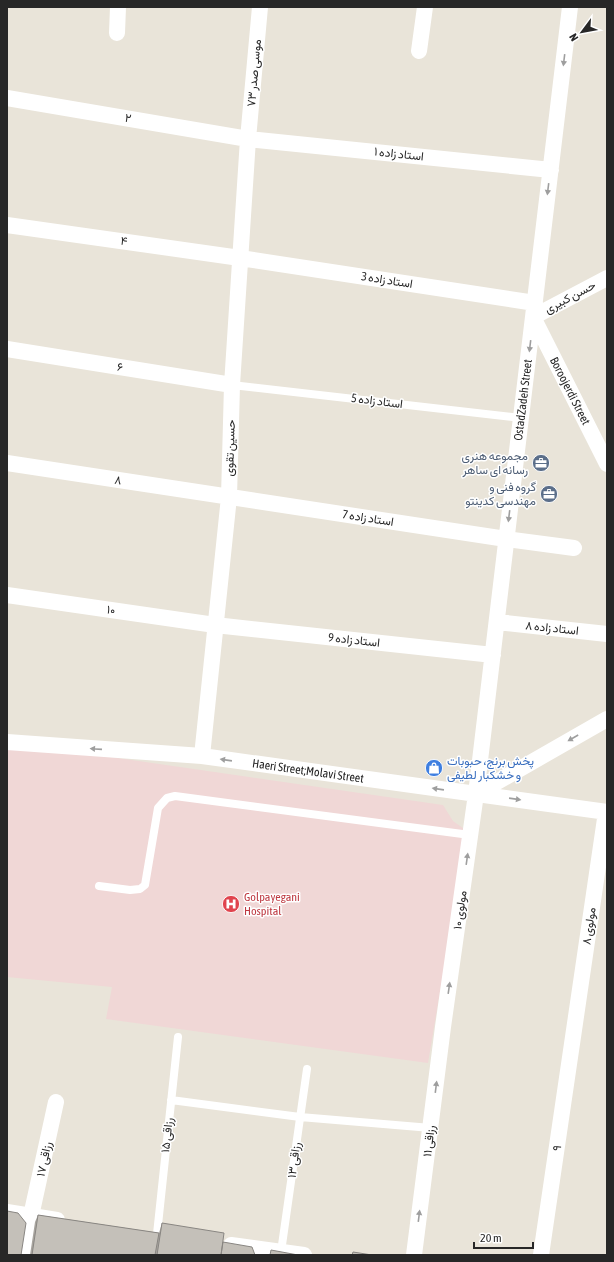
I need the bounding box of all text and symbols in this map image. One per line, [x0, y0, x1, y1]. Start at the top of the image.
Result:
north arrow [562, 12, 602, 52]
text: N [567, 31, 580, 43]
street label: موسی صدر ۷۳ [244, 39, 265, 107]
one-way arrow [560, 54, 567, 66]
street label: ۲ [124, 111, 132, 125]
street label: استاد زاده ۱ [373, 144, 425, 165]
one-way arrow [545, 183, 551, 195]
street label: ۴ [120, 234, 129, 248]
street label: استاد زاده 3 [360, 269, 414, 292]
street label: حسن کبیری [542, 278, 598, 317]
one-way arrow [526, 340, 533, 352]
street label: Boroojerdi Street [547, 355, 593, 428]
street label: OstadZadeh Street [511, 358, 535, 441]
street label: ۶ [116, 360, 124, 374]
street label: استاد زاده 5 [350, 391, 404, 412]
street label: حسین تقوی [222, 419, 239, 477]
place label: مجموعه هنری رسانه ای ساهر [461, 449, 528, 478]
office icon: مجموعه هنری رسانه ای ساهر [531, 453, 551, 473]
street label: ۸ [113, 473, 123, 487]
place label: گروه فنی و مهندسی کدینتو [465, 480, 536, 509]
office icon: گروه فنی و مهندسی کدینتو [539, 484, 559, 504]
street label: استاد زاده 7 [341, 507, 395, 530]
one-way arrow [506, 510, 512, 522]
street label: ۱۰ [106, 602, 116, 618]
street label: استاد زاده ۸ [525, 618, 579, 639]
street label: استاد زاده 9 [327, 630, 381, 651]
one-way arrow [567, 735, 579, 742]
one-way arrow [90, 745, 102, 752]
place label: پخش برنج، حبوبات و خشکبار لطیفی [447, 754, 534, 783]
street label: Haeri Street;Molavi Street [251, 756, 365, 786]
one-way arrow [219, 757, 232, 763]
shop icon: پخش برنج، حبوبات و خشکبار لطیفی [424, 758, 444, 778]
one-way arrow [431, 786, 444, 792]
one-way arrow [509, 796, 521, 802]
one-way arrow [464, 853, 470, 865]
place label: Golpayegani Hospital [244, 890, 300, 918]
street label: مولوی ۱۰ [450, 890, 471, 931]
hospital icon: Golpayegani Hospital [221, 894, 241, 914]
street label: مولوی ۸ [579, 906, 600, 946]
one-way arrow [446, 982, 452, 994]
one-way arrow [433, 1081, 439, 1093]
street label: رزاقی ۱۵ [158, 1117, 177, 1153]
street label: رزاقی ۱۱ [420, 1124, 439, 1158]
street label: رزاقی ۱۷ [33, 1140, 56, 1178]
street label: رزاقی ۱۳ [285, 1141, 304, 1179]
street label: ۹ [550, 1144, 564, 1152]
one-way arrow [416, 1210, 422, 1222]
scale bar [474, 1224, 533, 1250]
text: 20 m [480, 1231, 502, 1245]

